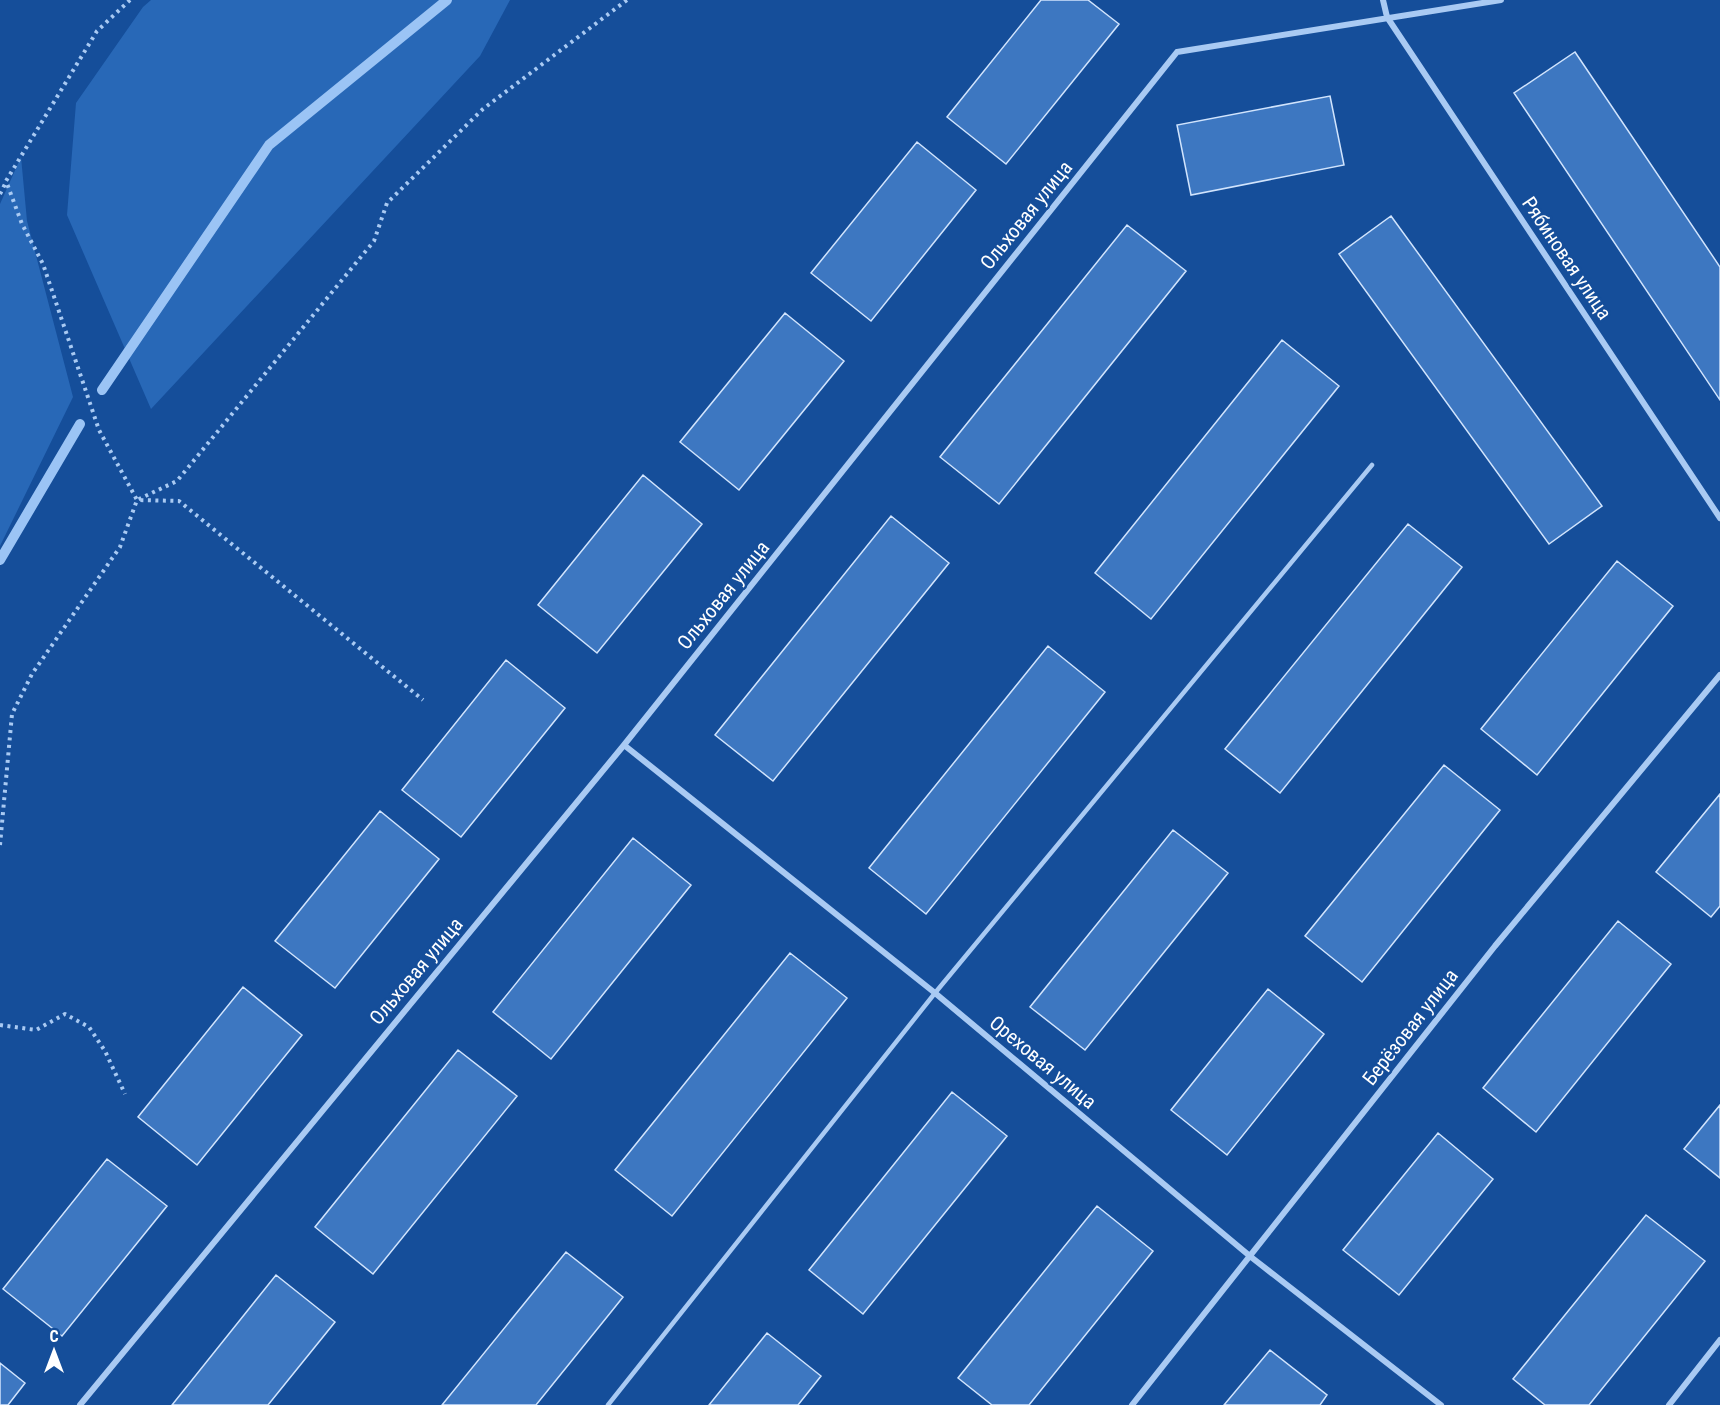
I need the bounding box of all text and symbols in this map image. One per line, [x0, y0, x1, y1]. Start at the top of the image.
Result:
street label: Ольховая улица [975, 156, 1077, 274]
street label: Рябиновая улица [1517, 192, 1617, 324]
street label: Ольховая улица [672, 536, 774, 654]
street label: Ольховая улица [364, 913, 468, 1029]
street label: Берёзовая улица [1357, 964, 1463, 1090]
street label: Ореховая улица [985, 1010, 1101, 1114]
north arrow [24, 1321, 84, 1381]
text: С [49, 1327, 59, 1346]

